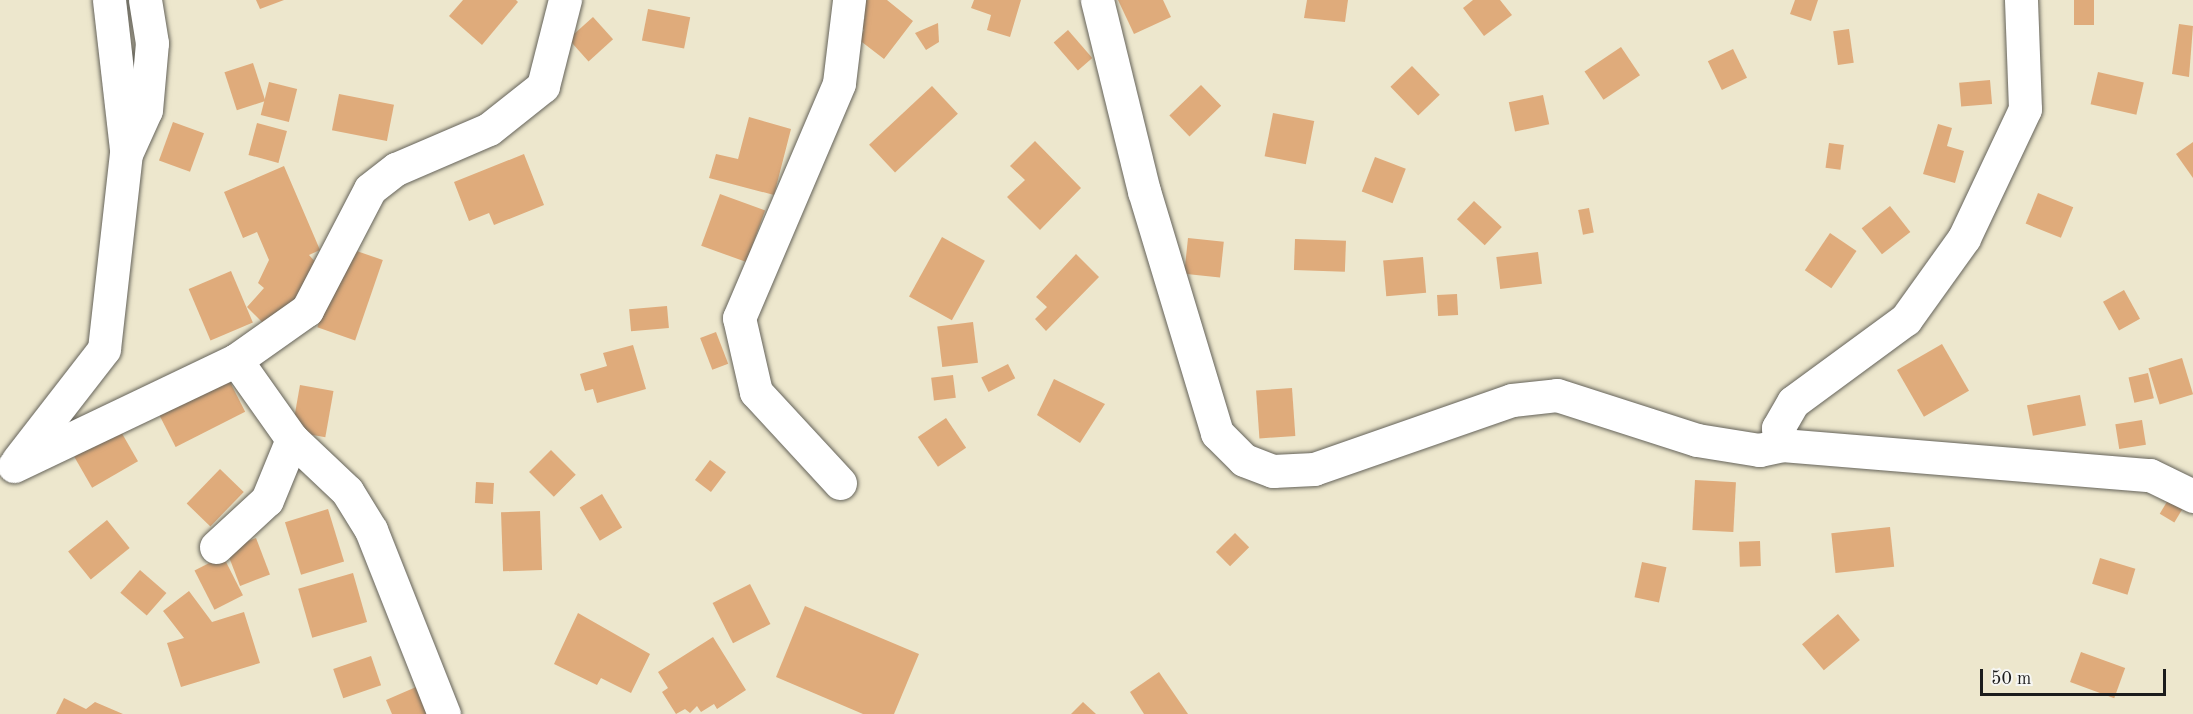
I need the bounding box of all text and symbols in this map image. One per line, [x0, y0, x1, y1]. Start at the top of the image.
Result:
scale bar [1983, 657, 2169, 695]
text: 50 m [1991, 670, 2031, 688]

